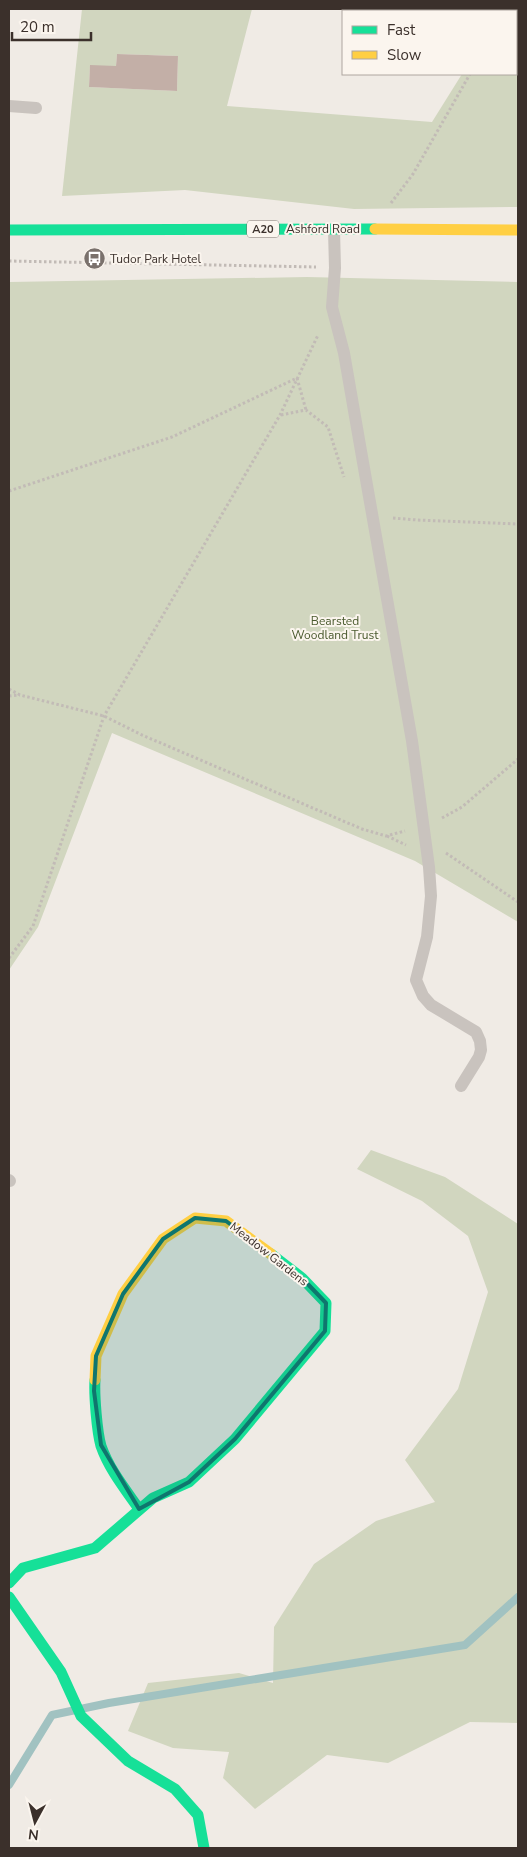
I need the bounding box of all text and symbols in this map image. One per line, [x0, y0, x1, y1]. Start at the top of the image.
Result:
scale bar [12, 10, 91, 42]
legend [342, 10, 517, 75]
text: 20 m [20, 17, 55, 37]
text: Fast [387, 20, 416, 40]
text: Slow [387, 45, 422, 65]
road number: A20 [247, 220, 279, 238]
street label: Ashford Road [286, 221, 360, 237]
bus stop icon: Tudor Park Hotel [82, 247, 106, 271]
place label: Tudor Park Hotel [110, 251, 201, 267]
park label: Bearsted Woodland Trust [292, 613, 379, 643]
street label: Meadow Gardens [227, 1218, 312, 1290]
north arrow [10, 1797, 60, 1847]
text: N [27, 1824, 40, 1844]

